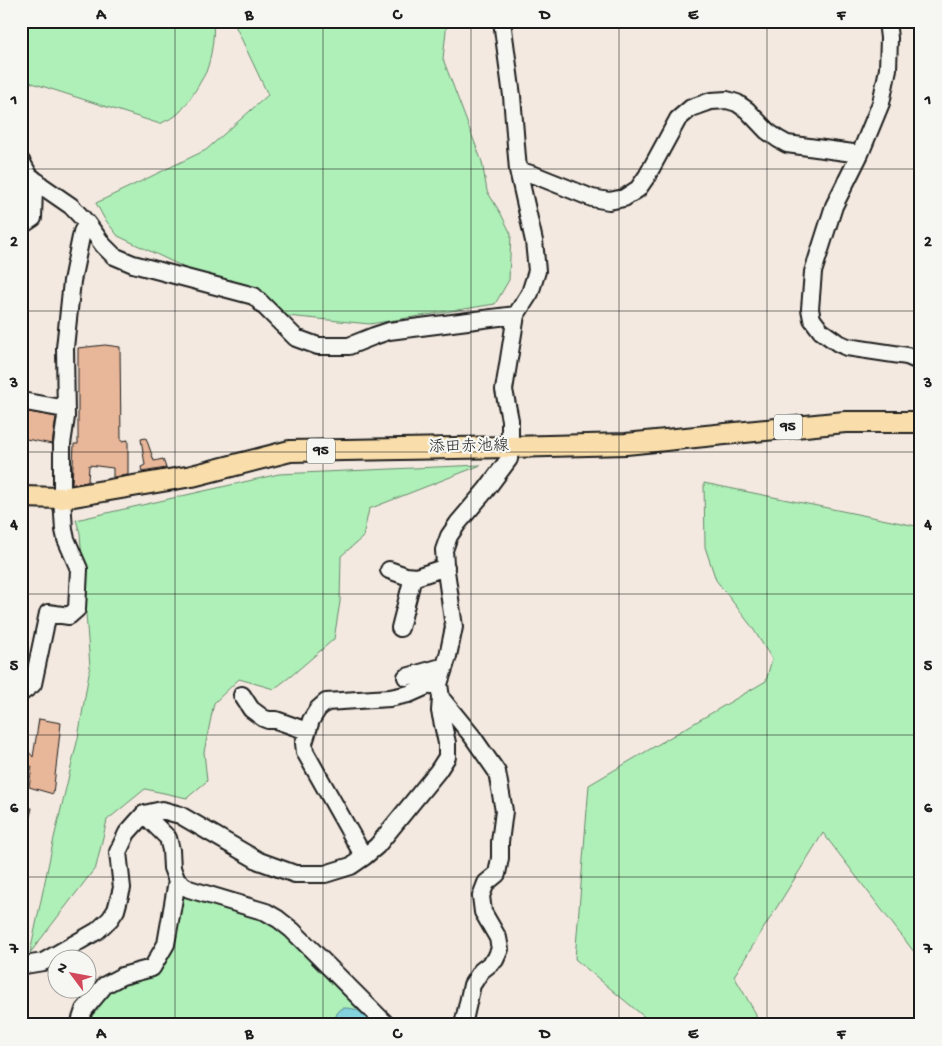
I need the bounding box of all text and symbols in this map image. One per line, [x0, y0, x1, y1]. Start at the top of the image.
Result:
text: A [95, 7, 107, 26]
text: B [244, 7, 254, 26]
text: C [392, 7, 403, 26]
text: D [538, 7, 551, 26]
text: E [688, 7, 699, 26]
text: F [836, 7, 847, 26]
text: 1 [10, 92, 17, 111]
text: 1 [924, 92, 931, 111]
text: 2 [10, 234, 18, 253]
text: 2 [924, 234, 932, 253]
text: 3 [9, 375, 18, 394]
text: 3 [923, 375, 932, 394]
road number: 95 [774, 414, 802, 440]
street label: 添田赤池線 [429, 436, 509, 458]
road number: 95 [307, 438, 335, 464]
text: 4 [9, 517, 18, 536]
text: 4 [923, 517, 932, 536]
text: 5 [10, 658, 19, 677]
text: 5 [924, 658, 933, 677]
text: 6 [10, 800, 19, 819]
text: 6 [924, 800, 933, 819]
text: 7 [9, 941, 19, 960]
text: 7 [923, 941, 933, 960]
north arrow [48, 948, 98, 998]
text: N [53, 960, 73, 977]
text: A [95, 1026, 107, 1045]
text: B [244, 1026, 254, 1045]
text: C [392, 1026, 403, 1045]
text: D [538, 1026, 551, 1045]
text: E [688, 1026, 699, 1045]
text: F [836, 1026, 847, 1045]

